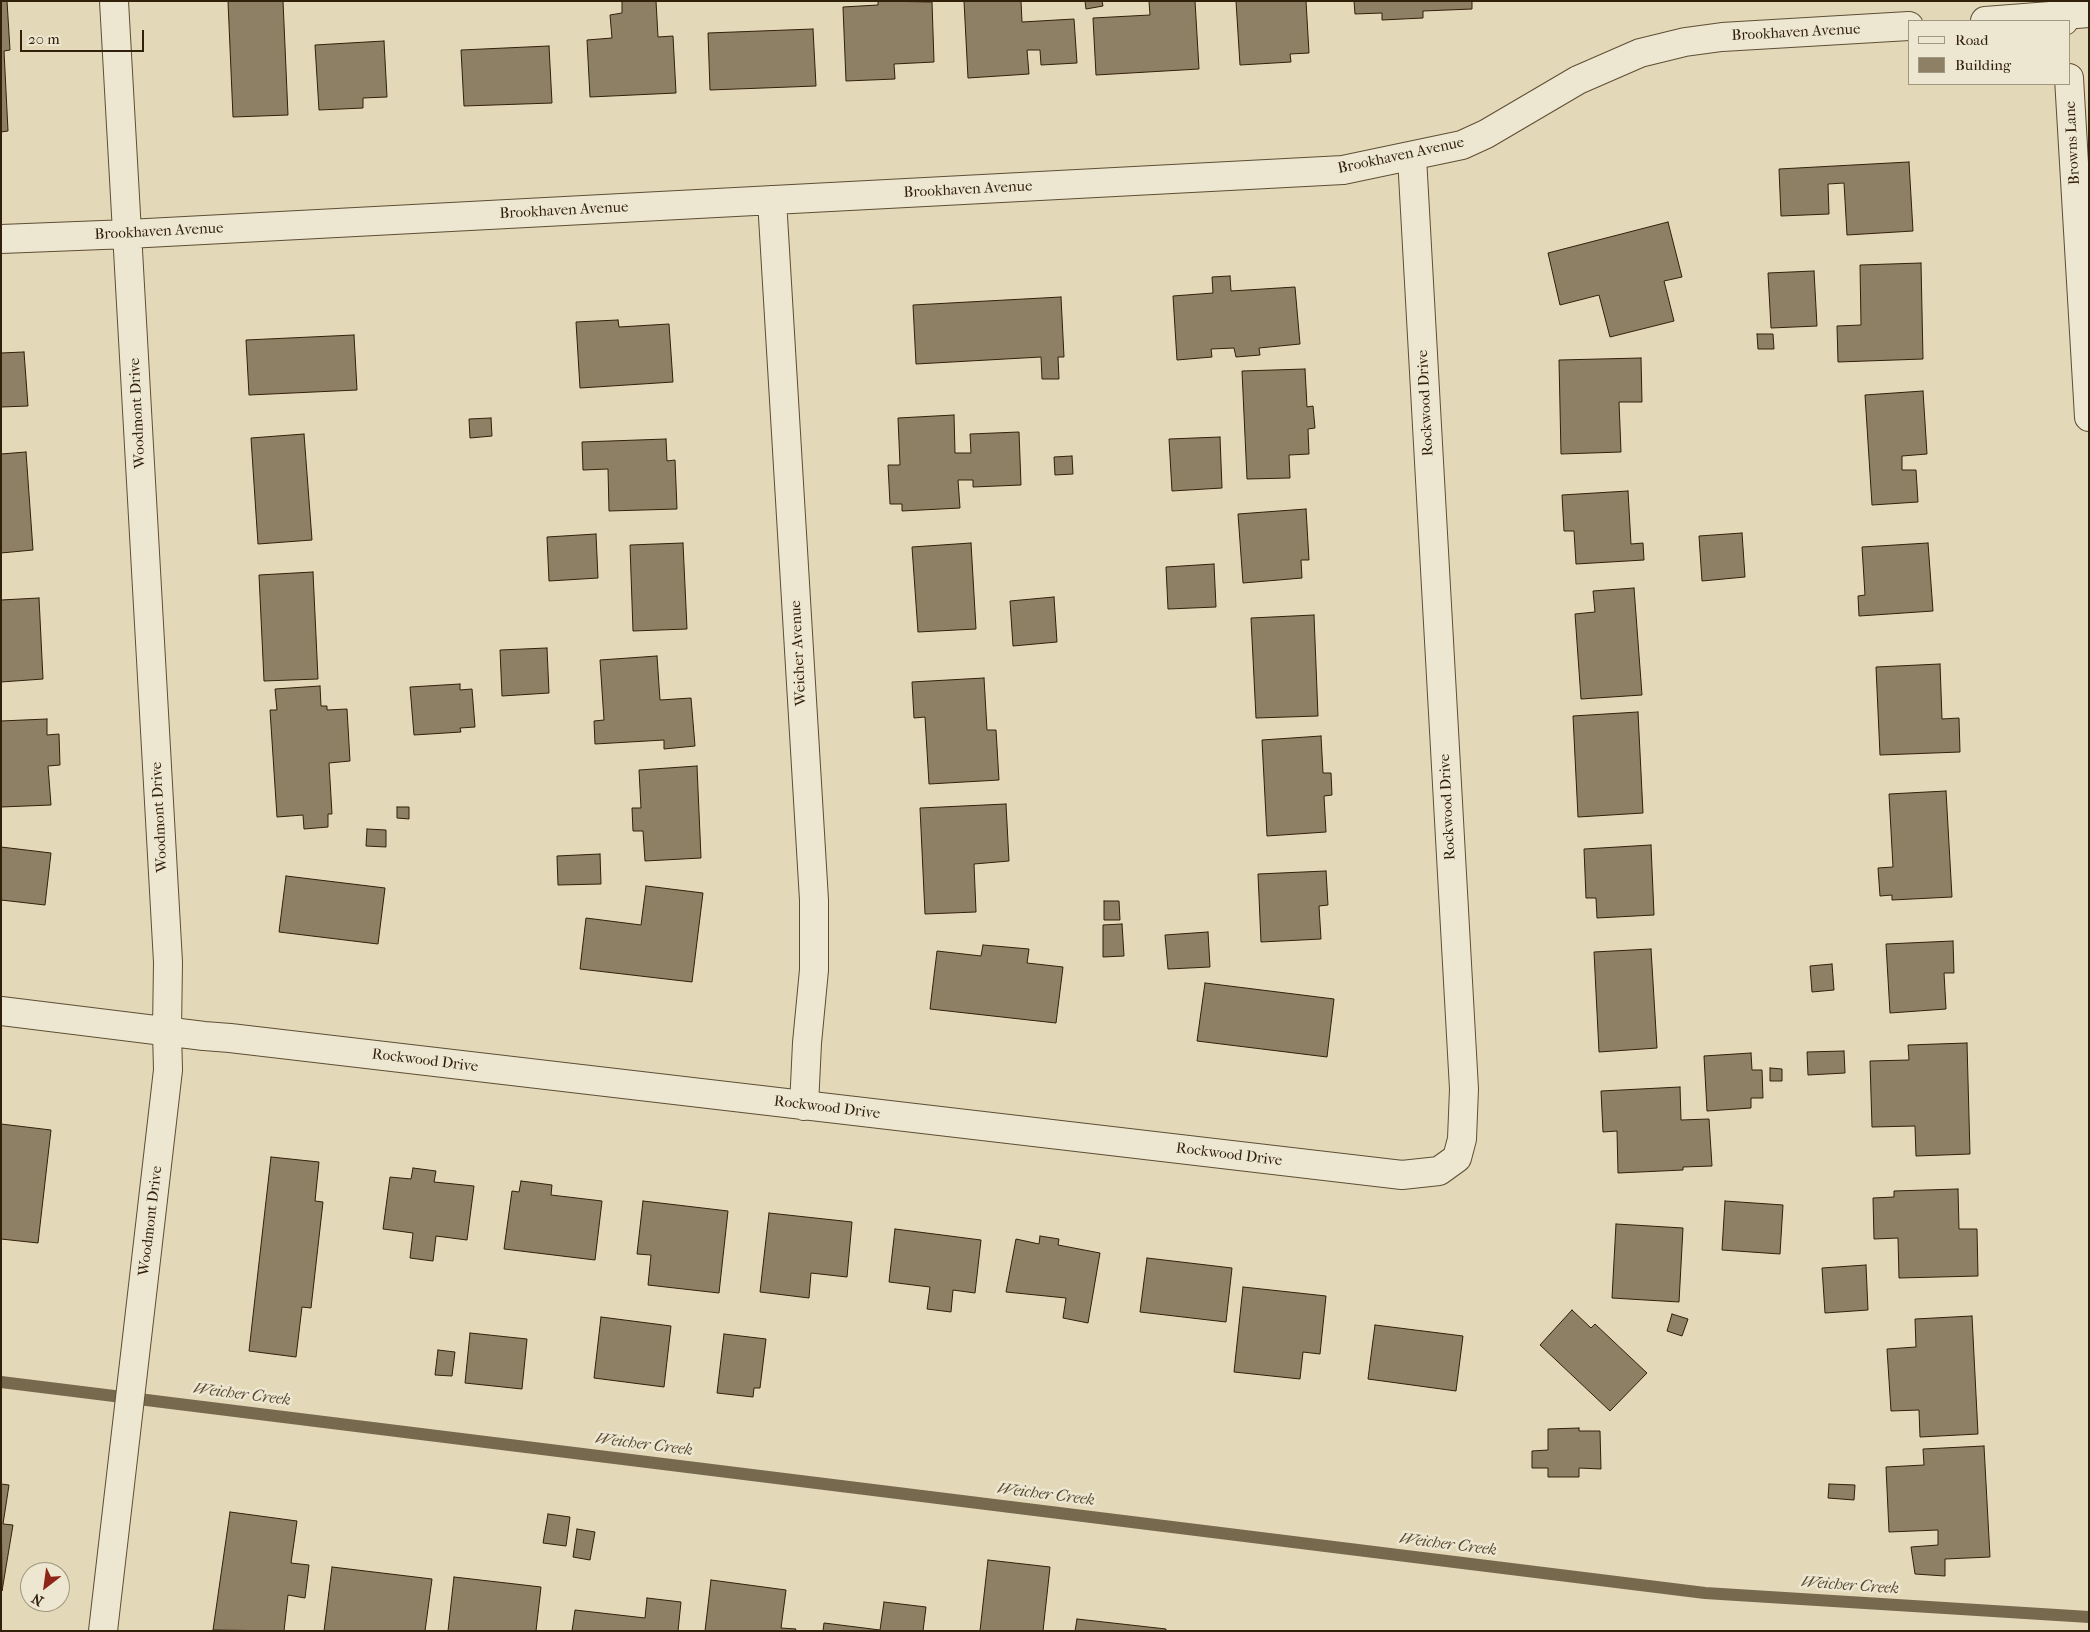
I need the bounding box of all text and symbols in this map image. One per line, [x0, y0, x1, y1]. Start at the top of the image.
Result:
scale bar [22, 20, 146, 52]
legend [1908, 20, 2070, 85]
street label: Brookhaven Avenue [1731, 21, 1861, 45]
text: 20 m [28, 30, 60, 48]
text: Road [1955, 31, 1988, 49]
text: Building [1955, 56, 2011, 74]
street label: Browns Lane [2062, 101, 2084, 185]
street label: Brookhaven Avenue [1336, 134, 1466, 178]
street label: Brookhaven Avenue [903, 178, 1033, 202]
street label: Brookhaven Avenue [499, 199, 629, 223]
street label: Brookhaven Avenue [94, 220, 224, 244]
street label: Rockwood Drive [1414, 349, 1438, 457]
street label: Woodmont Drive [126, 357, 150, 469]
street label: Weicher Avenue [787, 600, 811, 706]
street label: Rockwood Drive [1436, 753, 1460, 861]
street label: Woodmont Drive [148, 761, 172, 873]
street label: Rockwood Drive [371, 1046, 479, 1076]
street label: Rockwood Drive [773, 1093, 881, 1123]
street label: Rockwood Drive [1175, 1140, 1283, 1170]
street label: Woodmont Drive [135, 1165, 167, 1277]
water label: Weicher Creek [192, 1379, 292, 1411]
water label: Weicher Creek [594, 1429, 694, 1461]
water label: Weicher Creek [996, 1479, 1096, 1511]
water label: Weicher Creek [1398, 1529, 1498, 1561]
north arrow [20, 1562, 70, 1612]
water label: Weicher Creek [1800, 1573, 1900, 1599]
text: N [29, 1590, 47, 1610]

